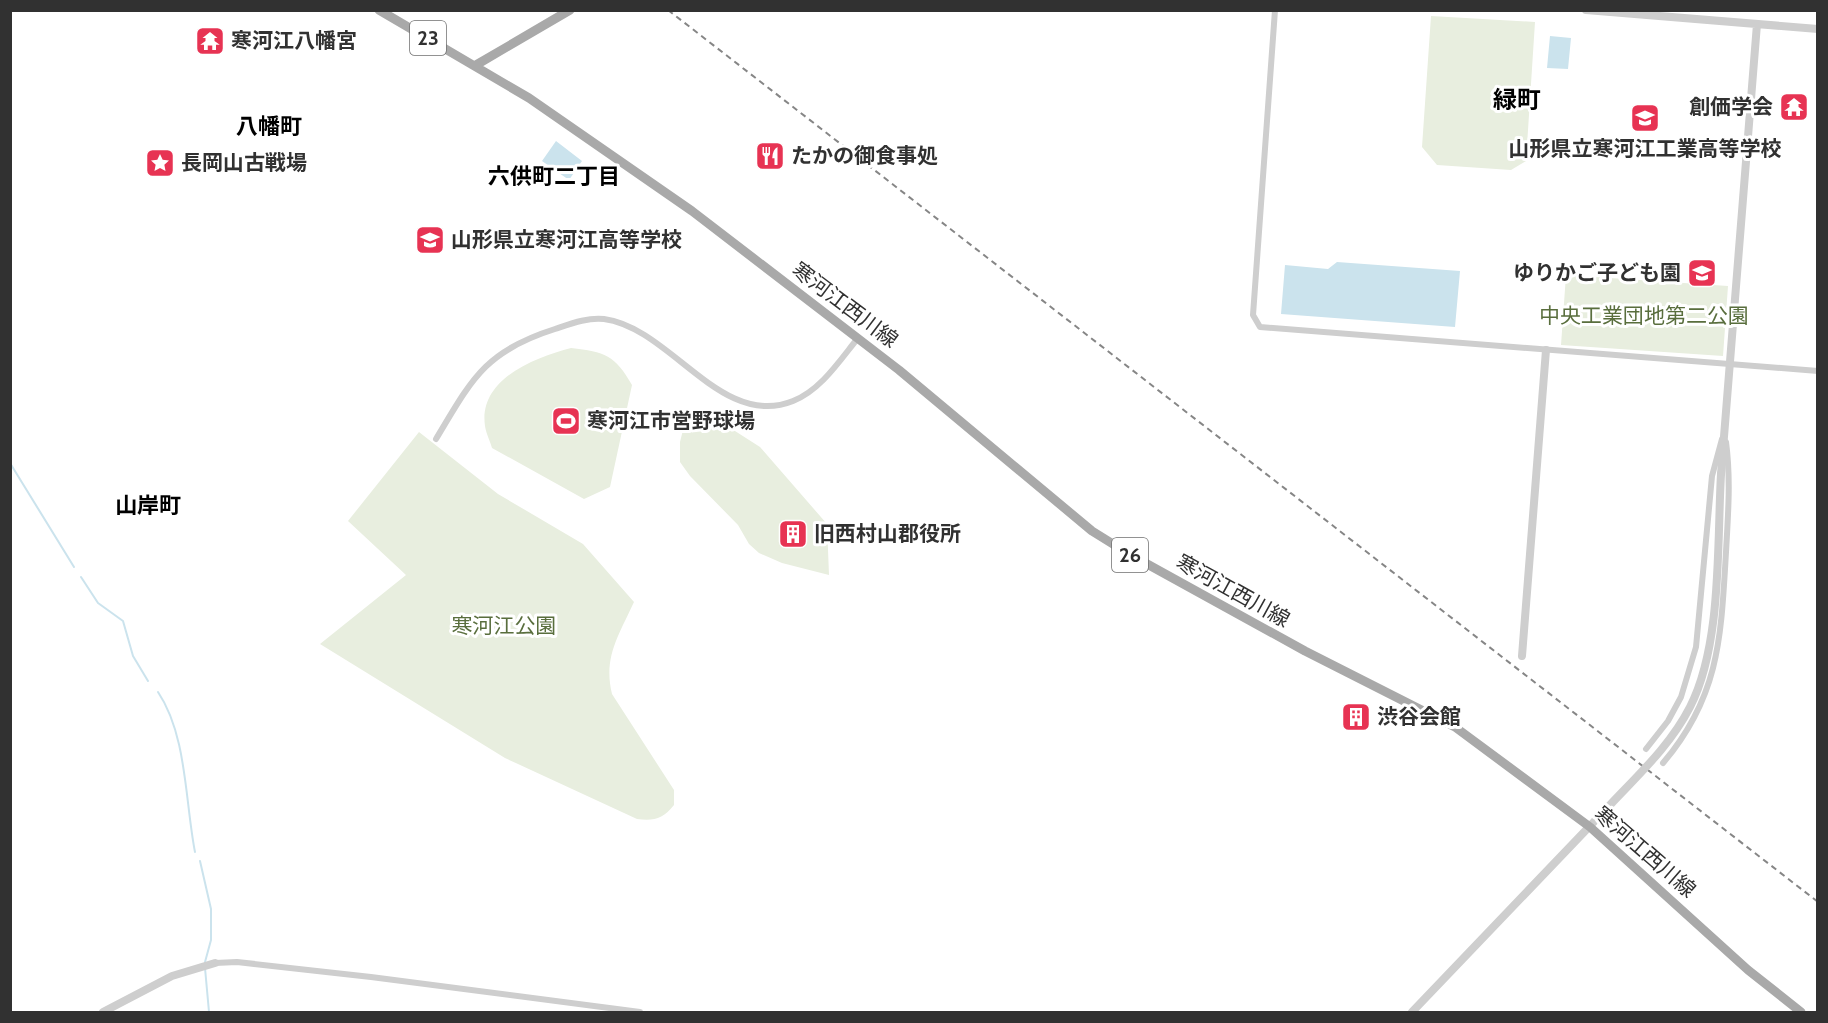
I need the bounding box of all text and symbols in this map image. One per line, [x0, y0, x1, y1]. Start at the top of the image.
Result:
road number: 23 [410, 21, 446, 55]
temple icon: 寒河江八幡宮 [194, 25, 226, 57]
place label: 寒河江八幡宮 [231, 28, 357, 53]
district label: 緑町 [1493, 85, 1541, 114]
temple icon: 創価学会 [1778, 91, 1810, 123]
place label: 創価学会 [1689, 94, 1773, 119]
school or university icon: 山形県立寒河江工業高等学校 [1629, 102, 1661, 134]
district label: 八幡町 [236, 113, 302, 140]
place label: 山形県立寒河江工業高等学校 [1509, 136, 1782, 161]
restaurant icon: たかの御食事処 [754, 140, 786, 172]
place label: たかの御食事処 [791, 143, 938, 168]
place icon: 長岡山古戦場 [144, 147, 176, 179]
place label: 長岡山古戦場 [181, 150, 307, 175]
district label: 六供町二丁目 [488, 163, 620, 190]
school or university icon: 山形県立寒河江高等学校 [414, 224, 446, 256]
place label: 山形県立寒河江高等学校 [451, 227, 682, 252]
street label: 寒河江西川線 [787, 257, 903, 352]
school or university icon: ゆりかご子ども園 [1686, 257, 1718, 289]
place label: ゆりかご子ども園 [1513, 260, 1681, 285]
park label: 中央工業団地第二公園 [1539, 303, 1749, 328]
sports icon: 寒河江市営野球場 [550, 405, 582, 437]
place label: 寒河江市営野球場 [587, 408, 755, 433]
district label: 山岸町 [115, 492, 181, 519]
building icon: 旧西村山郡役所 [777, 518, 809, 550]
place label: 旧西村山郡役所 [814, 521, 961, 546]
road number: 26 [1112, 538, 1148, 572]
street label: 寒河江西川線 [1172, 549, 1294, 632]
park label: 寒河江公園 [452, 613, 557, 638]
building icon: 渋谷会館 [1340, 701, 1372, 733]
place label: 渋谷会館 [1377, 704, 1461, 729]
street label: 寒河江西川線 [1590, 801, 1701, 902]

